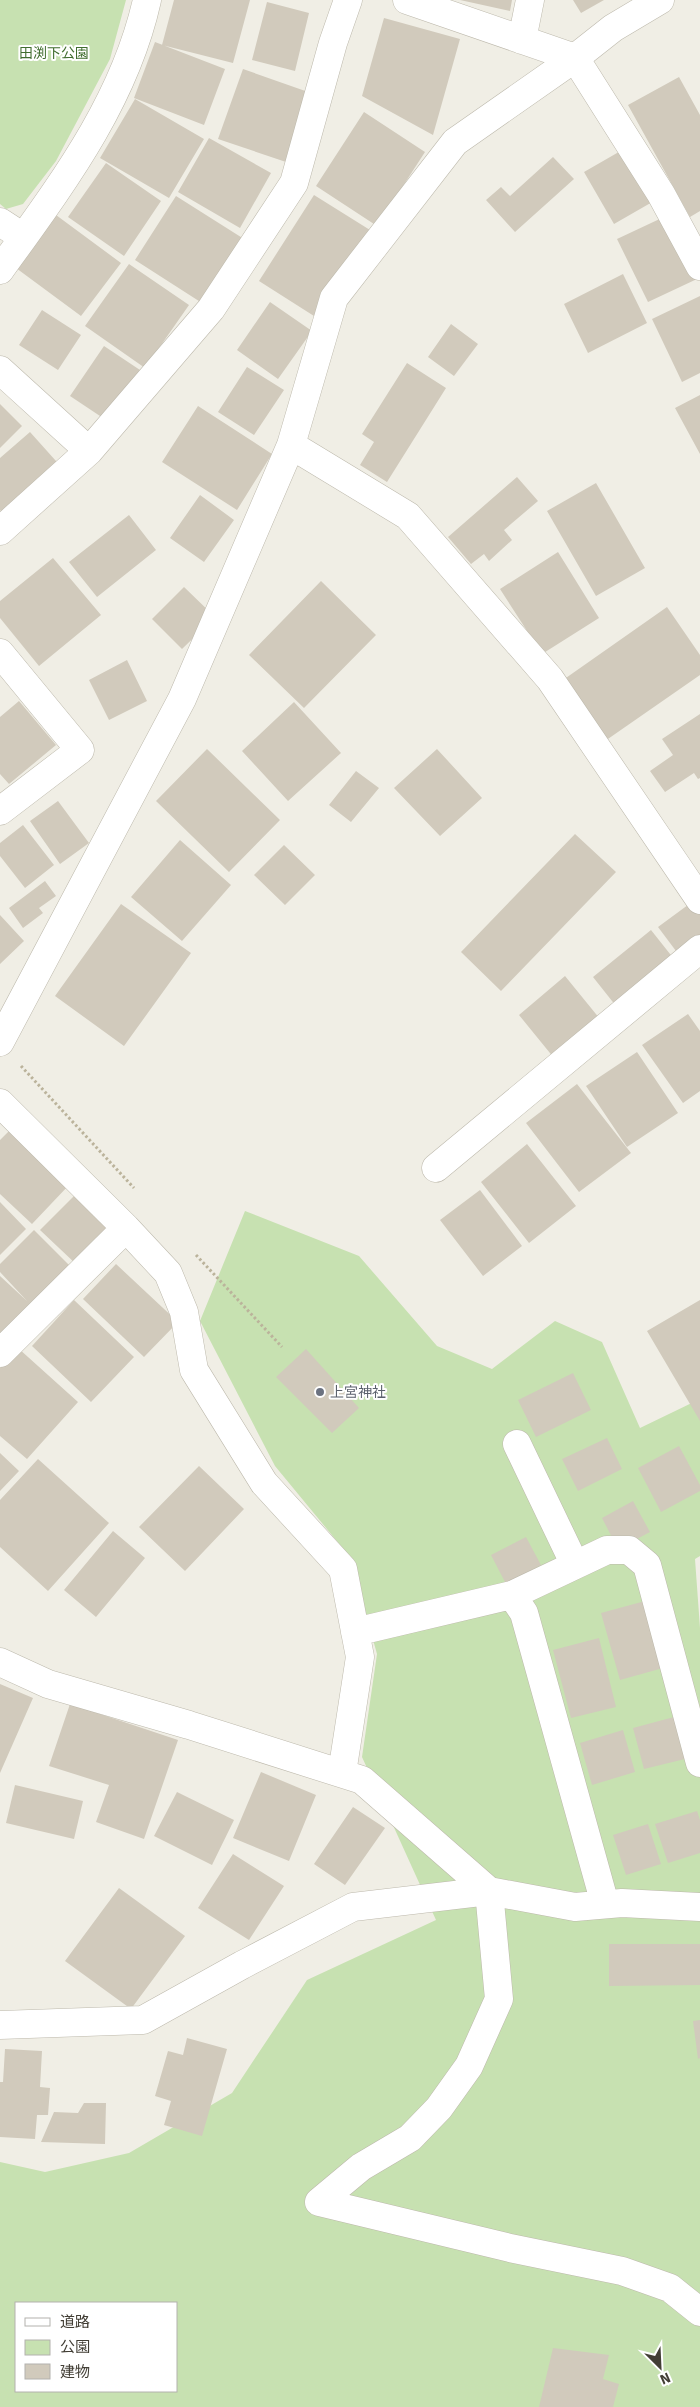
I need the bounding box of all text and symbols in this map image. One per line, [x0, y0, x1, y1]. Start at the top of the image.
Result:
park label: 田渕下公園 [19, 45, 89, 62]
place label: 上宮神社 [330, 1384, 386, 1401]
marker: 上宮神社 [314, 1386, 326, 1398]
legend [15, 2302, 178, 2392]
text: 道路 [60, 2313, 90, 2331]
text: 公園 [60, 2338, 90, 2356]
north arrow [635, 2342, 685, 2392]
text: 建物 [60, 2363, 90, 2381]
text: N [657, 2369, 673, 2388]

